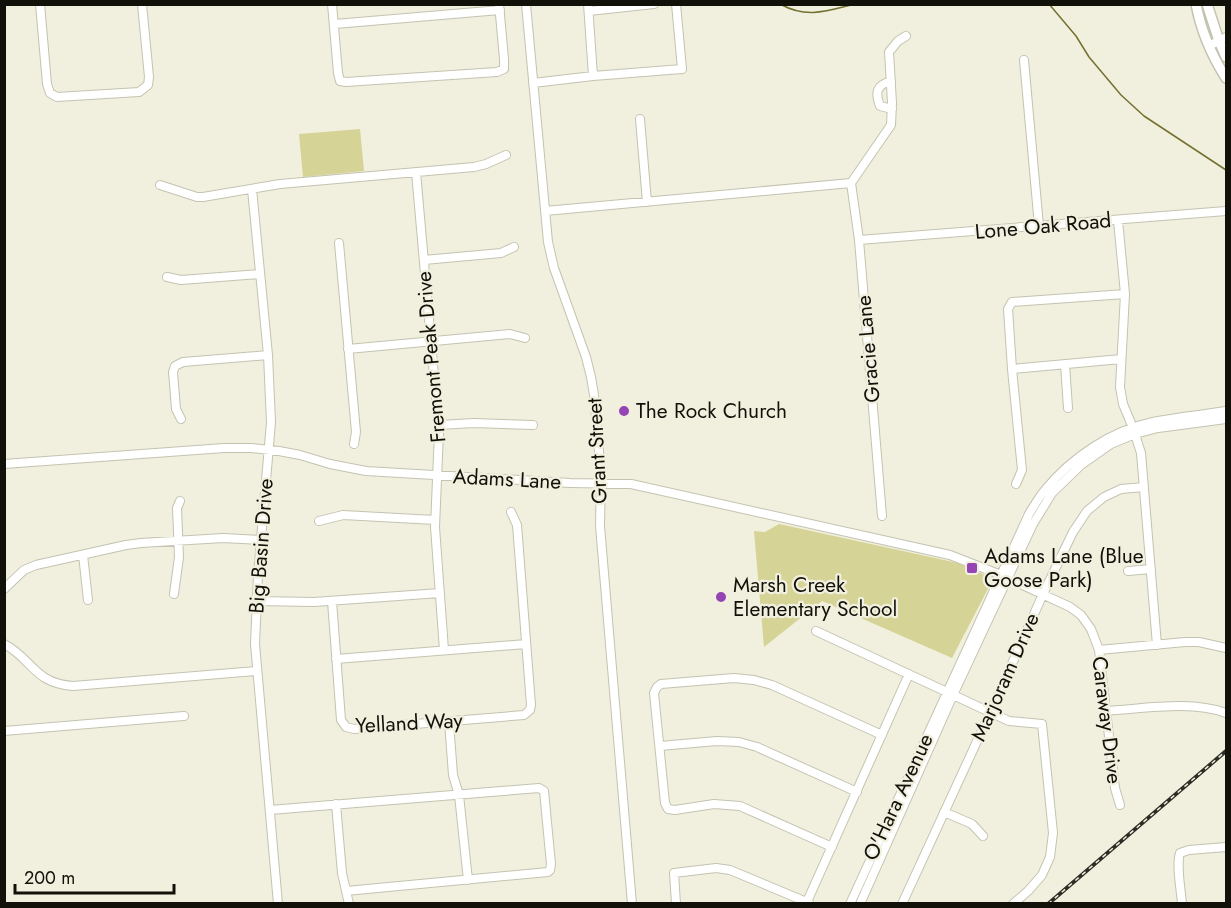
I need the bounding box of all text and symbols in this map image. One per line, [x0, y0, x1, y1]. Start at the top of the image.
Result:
street label: Lone Oak Road [974, 205, 1112, 247]
street label: Fremont Peak Drive [409, 270, 453, 444]
street label: Gracie Lane [848, 294, 888, 404]
place label: The Rock Church [636, 396, 787, 426]
street label: Grant Street [579, 397, 615, 505]
marker: The Rock Church [617, 404, 631, 418]
street label: Adams Lane [452, 461, 562, 497]
street label: Big Basin Drive [241, 477, 281, 614]
place label: Adams Lane (Blue Goose Park) [984, 541, 1144, 595]
marker: Adams Lane (Blue Goose Park) [965, 561, 979, 575]
place label: Marsh Creek Elementary School [733, 570, 897, 624]
marker: Marsh Creek Elementary School [714, 590, 728, 604]
street label: Marjoram Drive [963, 608, 1047, 746]
street label: Caraway Drive [1084, 655, 1130, 786]
street label: Yelland Way [355, 705, 464, 741]
street label: O'Hara Avenue [856, 729, 941, 865]
scale bar [15, 857, 174, 895]
text: 200 m [24, 865, 75, 891]

